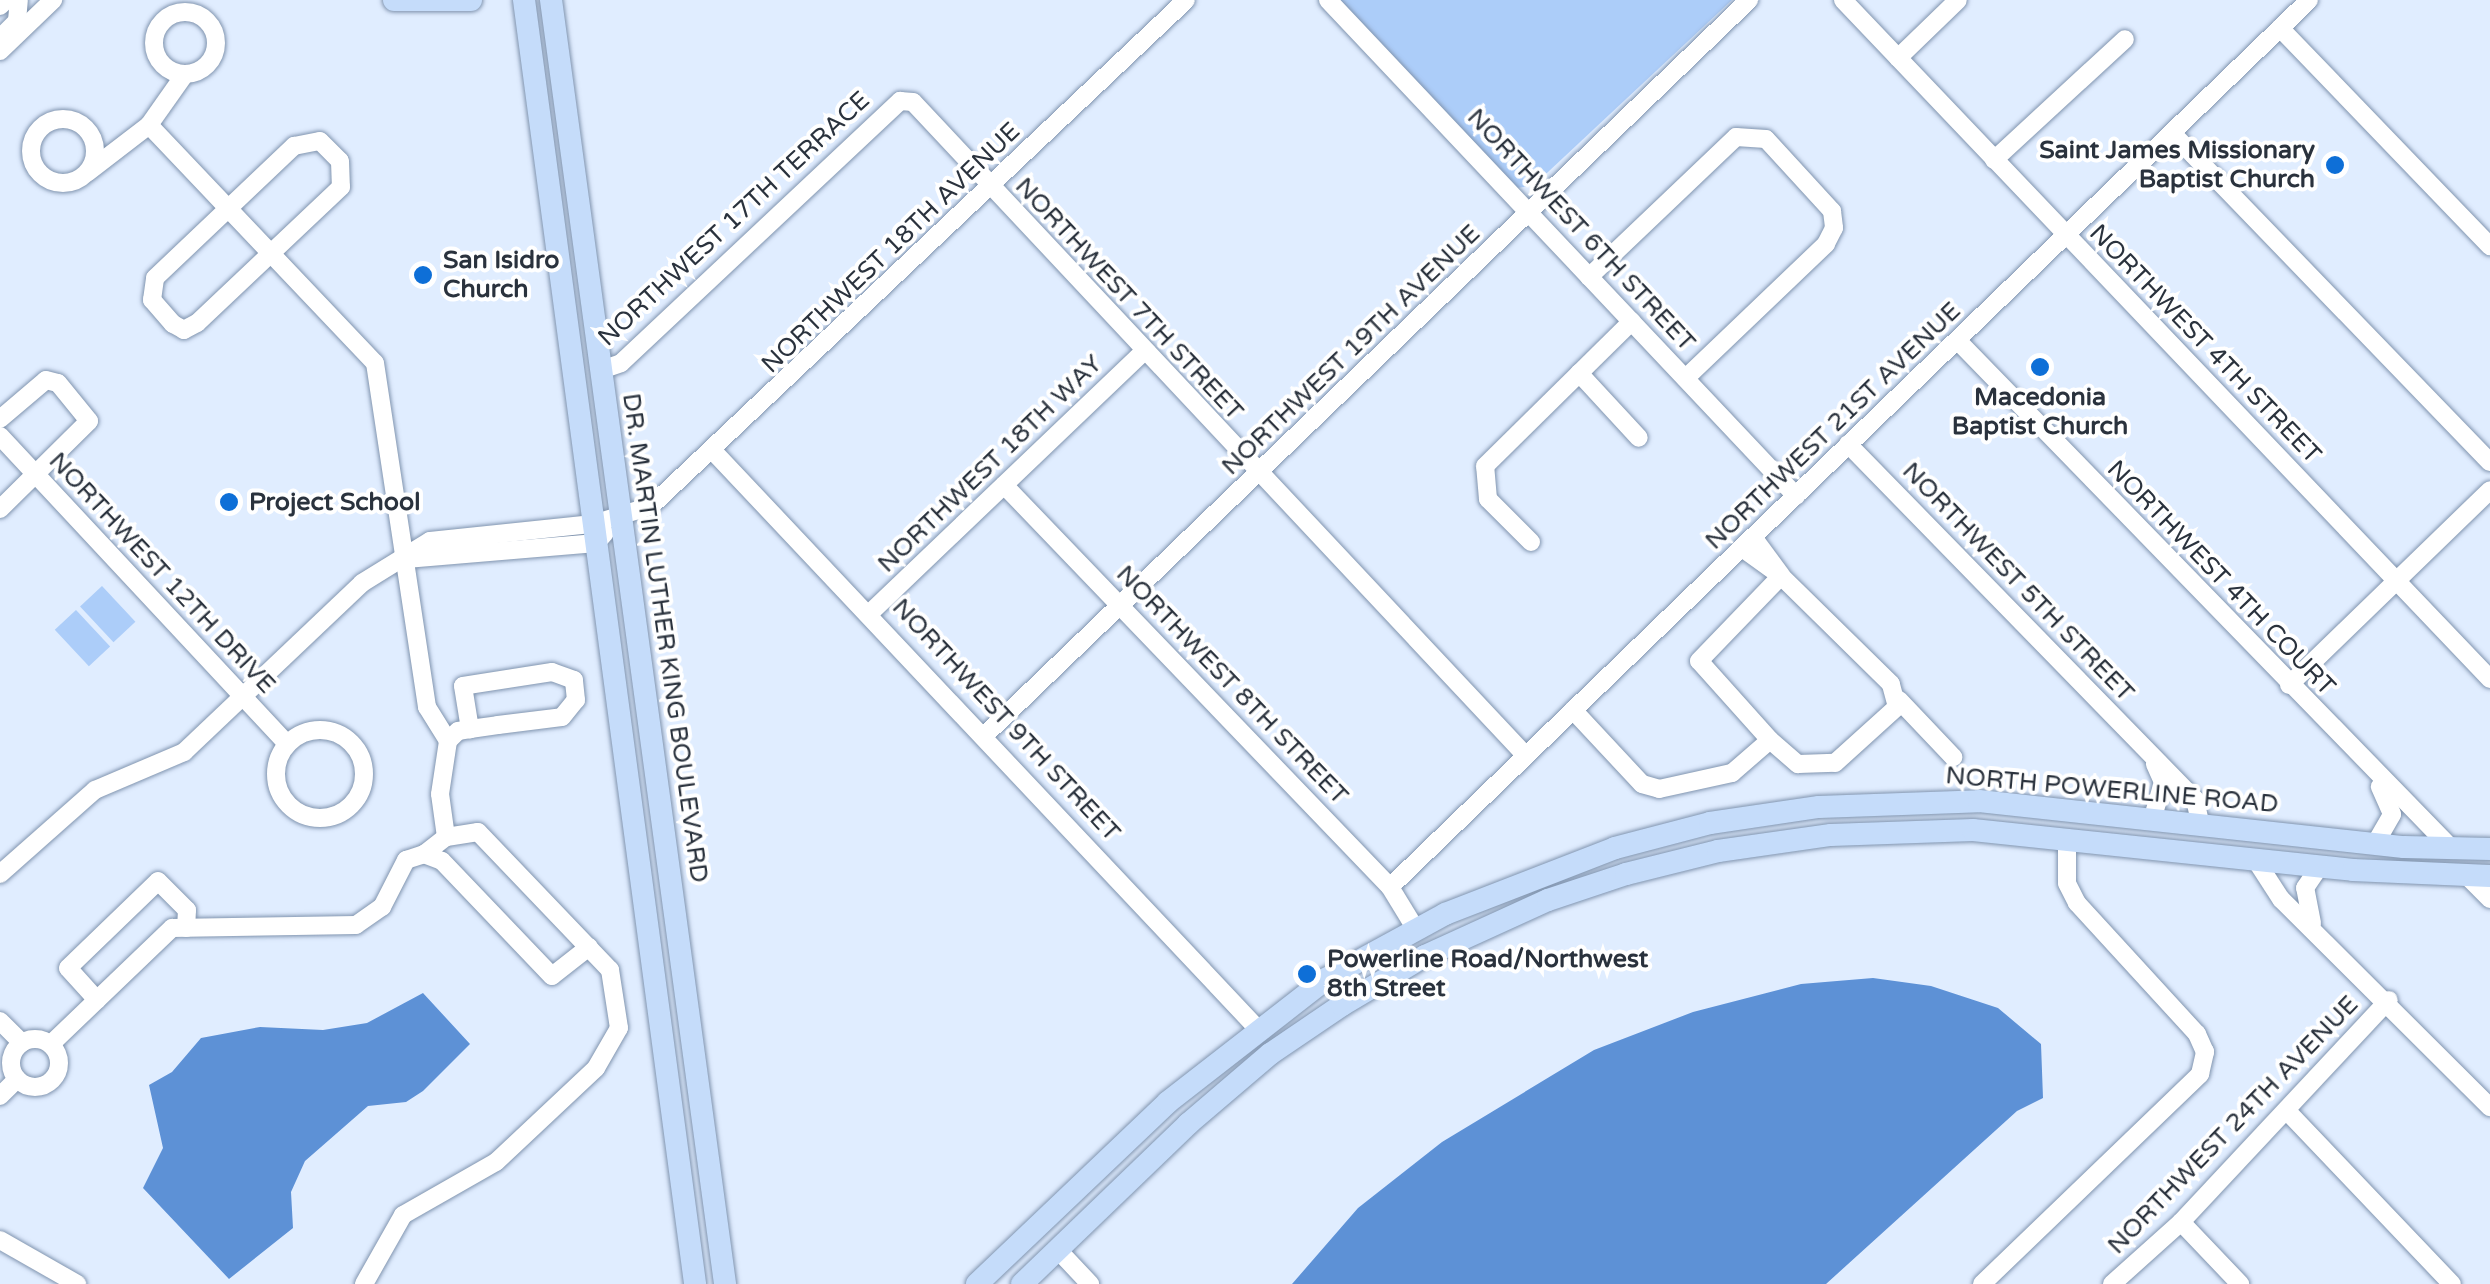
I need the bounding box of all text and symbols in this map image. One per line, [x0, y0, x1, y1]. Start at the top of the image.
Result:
street label: NORTHWEST 17TH TERRACE [592, 85, 876, 353]
street label: NORTHWEST 6TH STREET [1461, 103, 1701, 357]
street label: NORTHWEST 18TH AVENUE [756, 117, 1026, 379]
place label: Saint James Missionary Baptist Church [2039, 136, 2315, 195]
marker: Saint James Missionary Baptist Church [2324, 154, 2346, 176]
street label: NORTHWEST 7TH STREET [1009, 172, 1249, 426]
street label: NORTHWEST 4TH STREET [2083, 218, 2327, 470]
street label: NORTHWEST 19TH AVENUE [1216, 219, 1486, 481]
place label: San Isidro Church [443, 246, 559, 305]
marker: San Isidro Church [412, 264, 434, 286]
street label: NORTHWEST 21ST AVENUE [1699, 296, 1967, 556]
street label: NORTHWEST 18TH WAY [872, 349, 1108, 579]
marker: Macedonia Baptist Church [2029, 356, 2051, 378]
place label: Macedonia Baptist Church [1952, 383, 2128, 442]
street label: DR. MARTIN LUTHER KING BOULEVARD [616, 391, 714, 885]
street label: NORTHWEST 12TH DRIVE [42, 446, 282, 700]
street label: NORTHWEST 4TH COURT [2101, 454, 2341, 702]
street label: NORTHWEST 5TH STREET [1896, 456, 2140, 708]
place label: Project School [249, 487, 420, 517]
marker: Project School [218, 491, 240, 513]
street label: NORTHWEST 8TH STREET [1110, 559, 1354, 811]
street label: NORTHWEST 9TH STREET [886, 593, 1126, 847]
street label: NORTH POWERLINE ROAD [1944, 760, 2280, 820]
place label: Powerline Road/Northwest 8th Street [1327, 945, 1648, 1004]
marker: Powerline Road/Northwest 8th Street [1296, 963, 1318, 985]
street label: NORTHWEST 24TH AVENUE [2102, 990, 2364, 1260]

